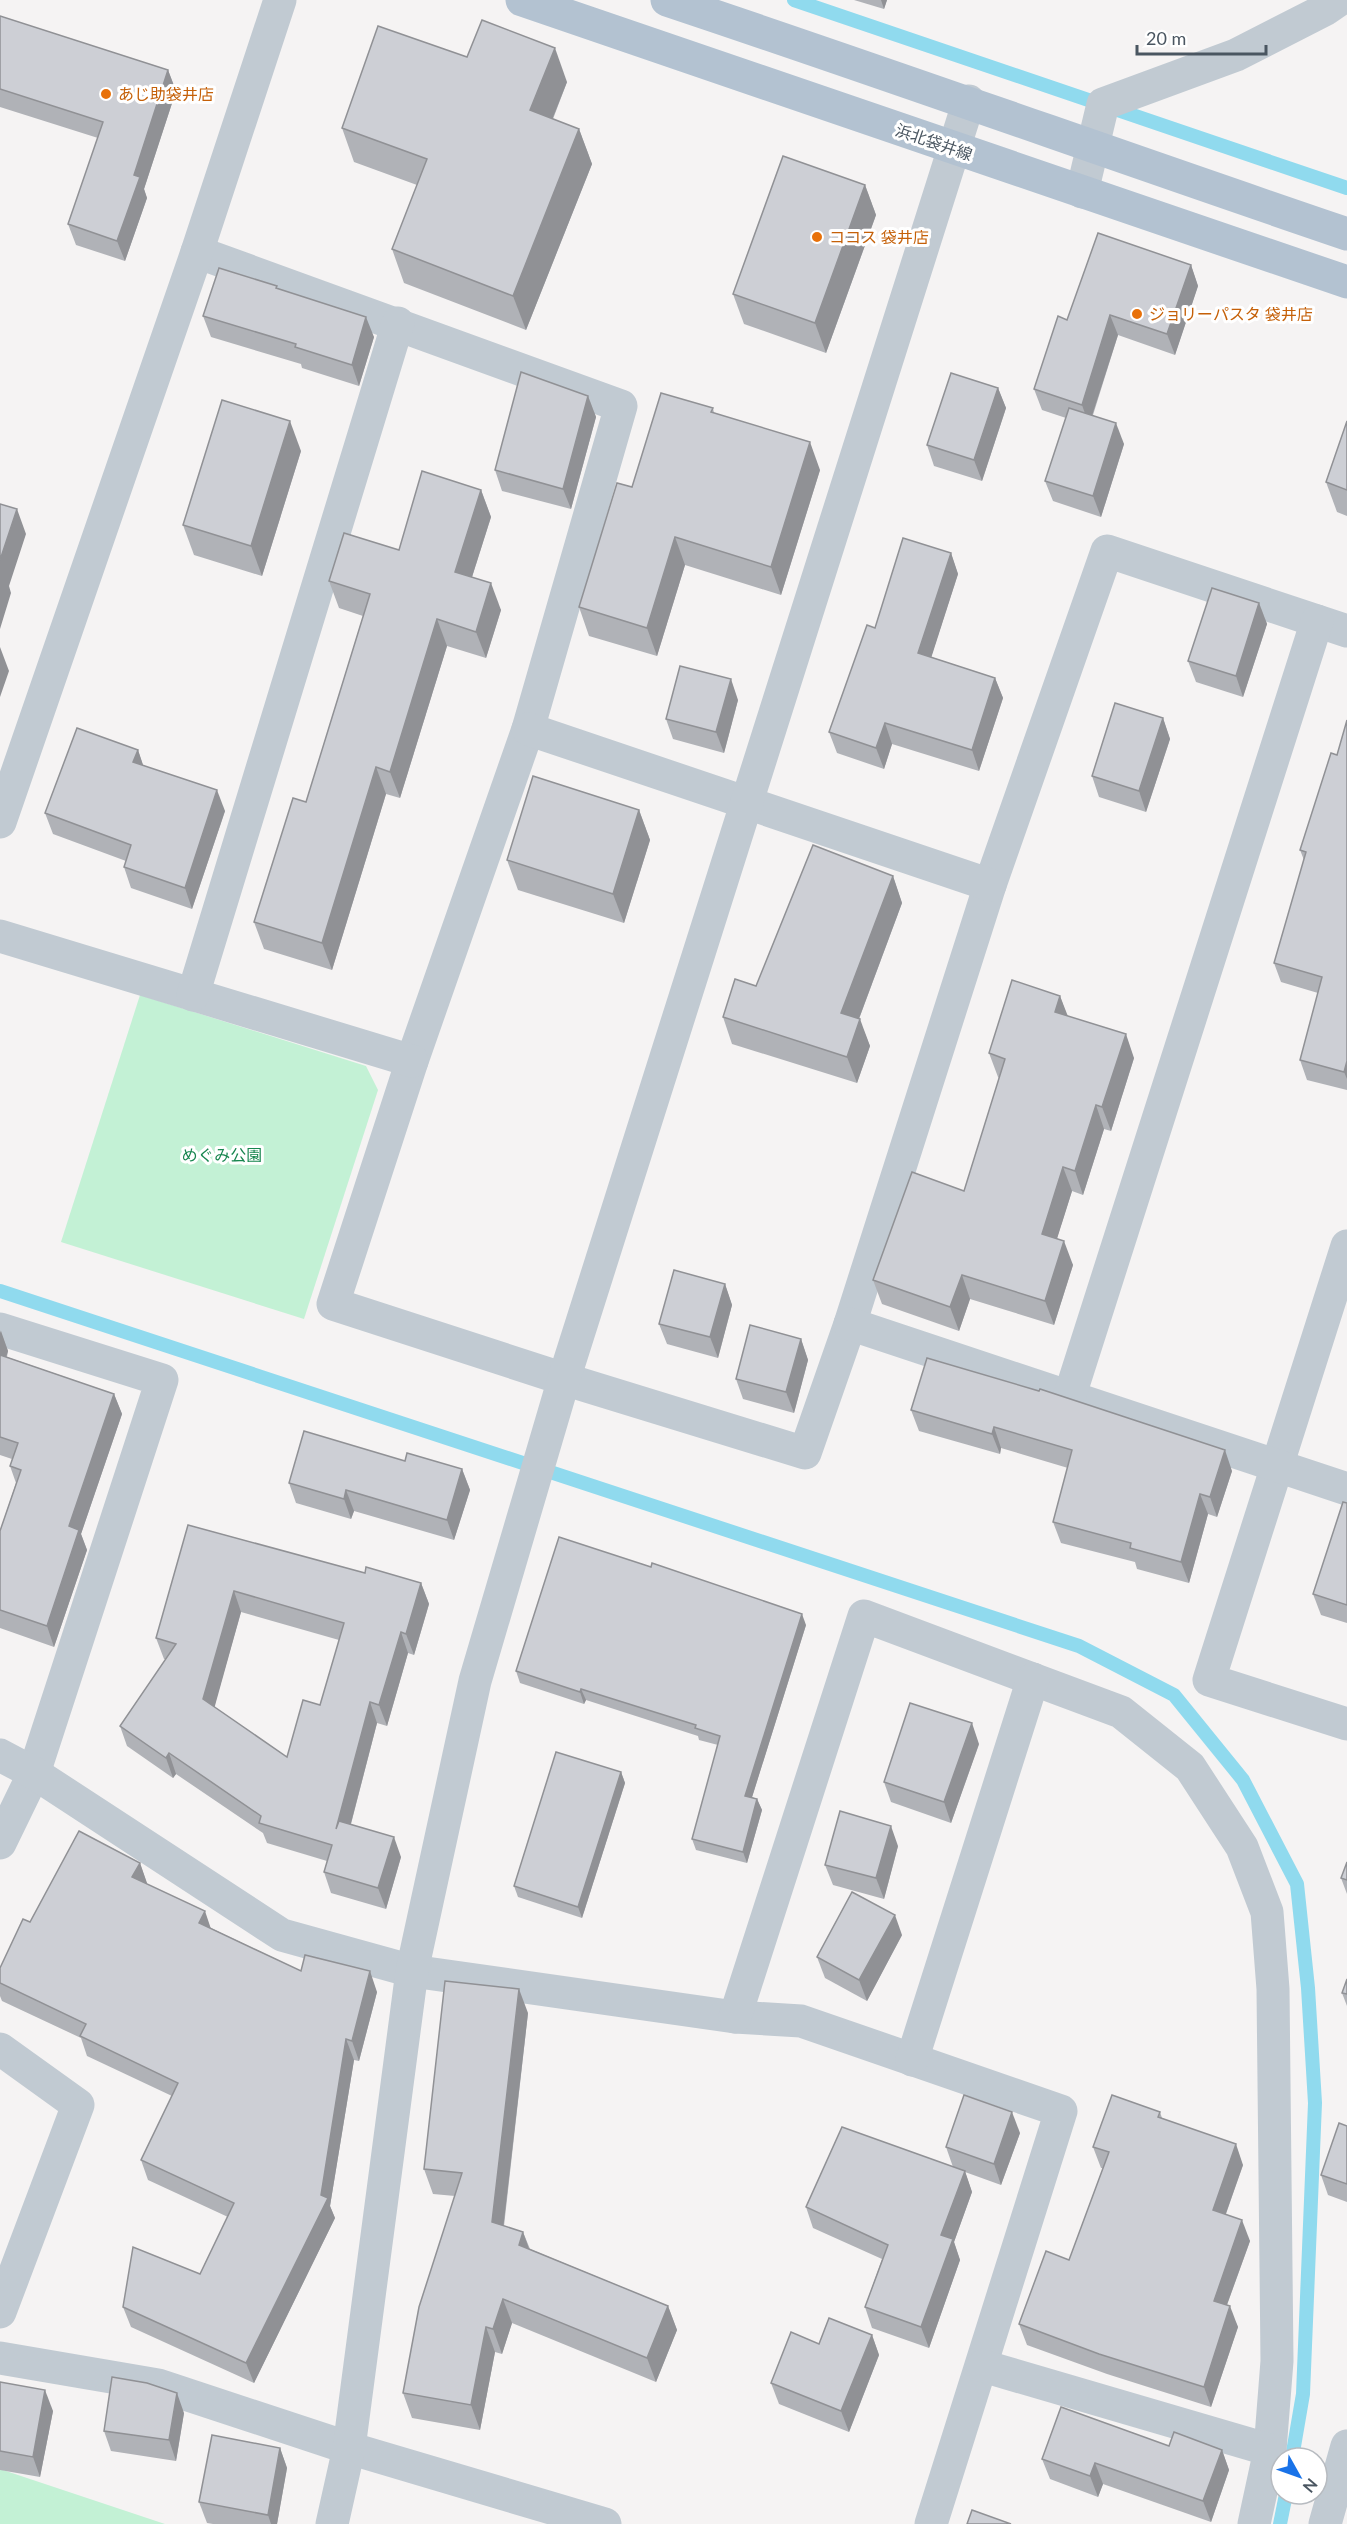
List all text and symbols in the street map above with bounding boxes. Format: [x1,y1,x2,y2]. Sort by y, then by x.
scale bar [1137,18,1266,56]
text: 20 m [1146,27,1186,49]
place label: あじ助袋井店 [118,84,214,103]
marker: あじ助袋井店 [99,87,113,101]
street label: 浜北袋井線 [893,120,975,164]
place label: ココス 袋井店 [829,227,929,246]
marker: ココス 袋井店 [810,230,824,244]
place label: ジョリーパスタ 袋井店 [1149,304,1313,323]
marker: ジョリーパスタ 袋井店 [1130,307,1144,321]
park label: めぐみ公園 [182,1145,262,1164]
north arrow [1269,2446,1329,2506]
text: N [1300,2475,1322,2497]

